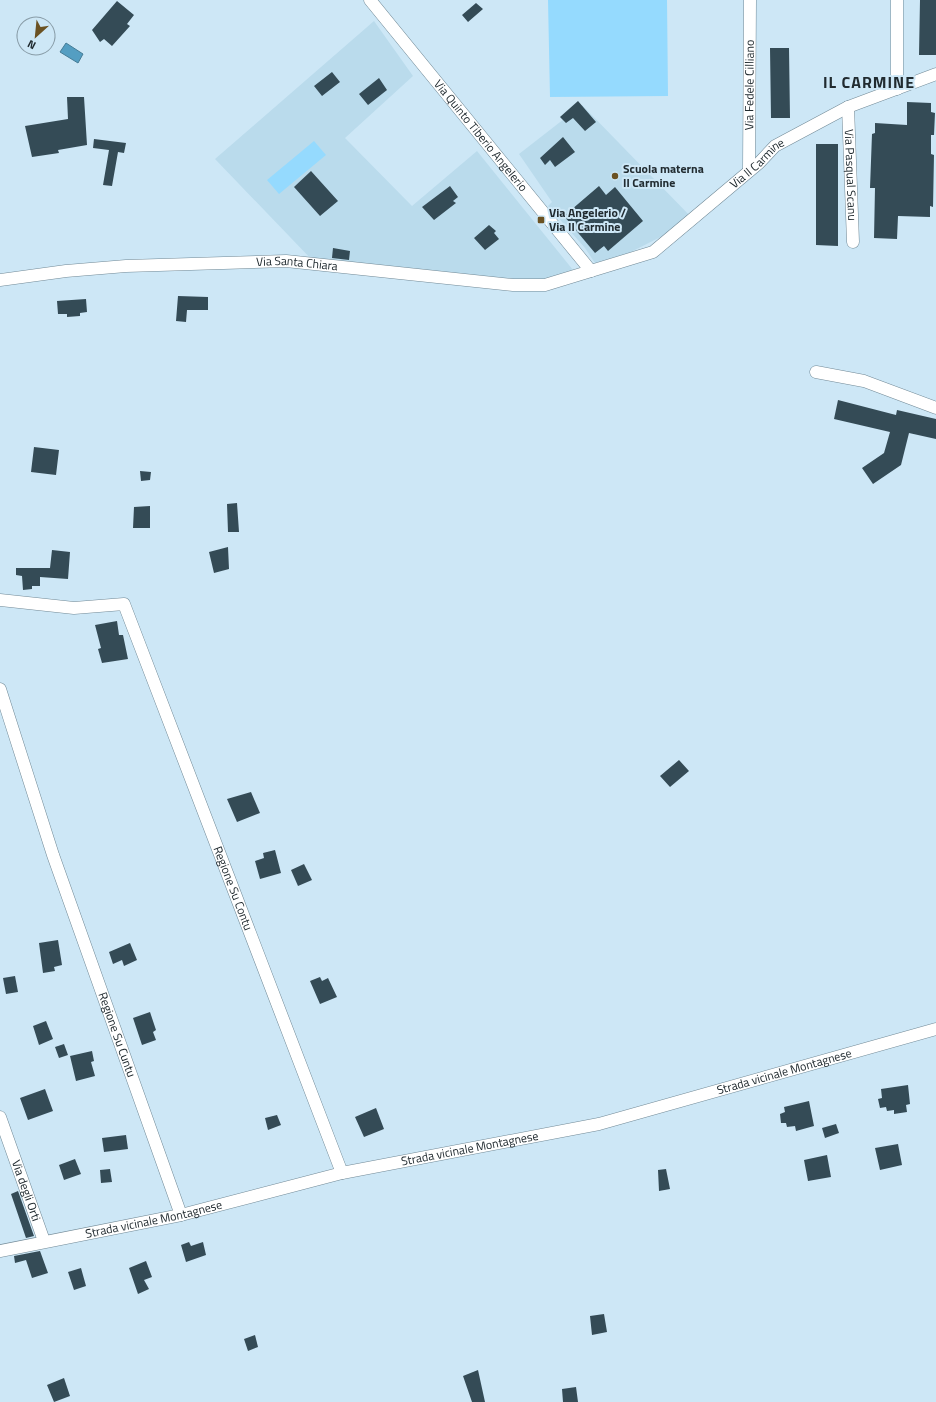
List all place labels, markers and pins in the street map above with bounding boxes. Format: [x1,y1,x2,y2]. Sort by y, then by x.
place label: Scuola materna Il Carmine [623,159,704,192]
marker: Scuola materna Il Carmine [610,171,620,181]
place label: Via Angelerio / Via Il Carmine [549,203,626,236]
marker: Via Angelerio / Via Il Carmine [536,215,546,225]

